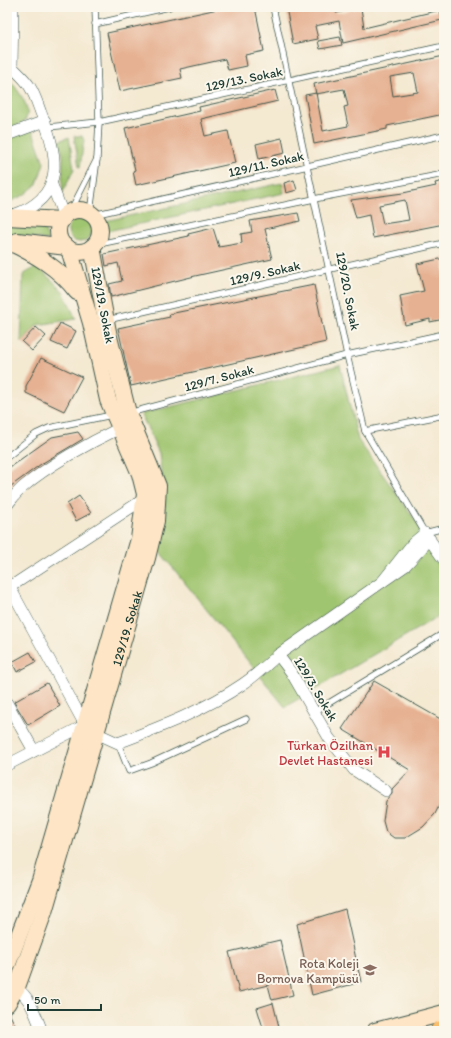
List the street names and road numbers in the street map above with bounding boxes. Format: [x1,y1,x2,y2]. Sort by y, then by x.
street label: 129/13. Sokak [204,63,284,94]
street label: 129/11. Sokak [227,148,306,180]
street label: 129/20. Sokak [333,250,363,332]
street label: 129/9. Sokak [228,258,302,288]
street label: 129/19. Sokak [88,265,118,345]
street label: 129/7. Sokak [183,361,256,394]
street label: 129/19. Sokak [108,588,145,668]
street label: 129/3. Sokak [291,654,341,724]

